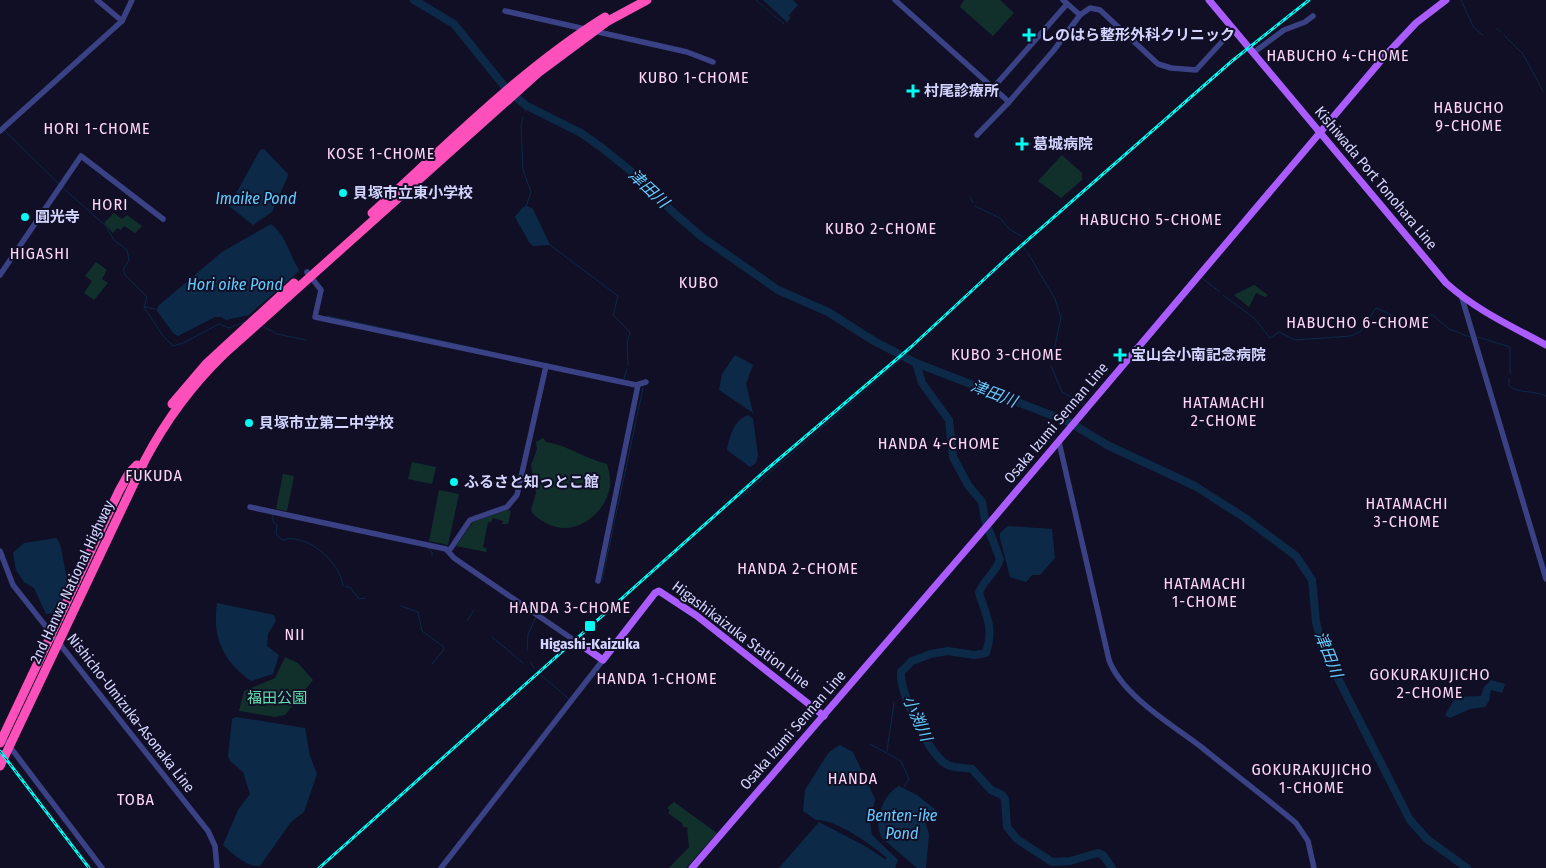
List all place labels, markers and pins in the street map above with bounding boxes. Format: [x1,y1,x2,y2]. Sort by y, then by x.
place label: しのはら整形外科クリニック [1040,26,1235,44]
marker: しのはら整形外科クリニック [1022,28,1036,42]
place label: 村尾診療所 [924,82,999,100]
marker: 村尾診療所 [906,84,920,98]
place label: 葛城病院 [1033,135,1093,153]
marker: 葛城病院 [1015,137,1029,151]
place label: 貝塚市立東小学校 [353,184,473,202]
marker: 貝塚市立東小学校 [337,187,349,199]
place label: 圓光寺 [35,208,80,226]
marker: 圓光寺 [19,211,31,223]
place label: 宝山会小南記念病院 [1131,346,1266,364]
marker: 宝山会小南記念病院 [1113,348,1127,362]
place label: 貝塚市立第二中学校 [259,414,394,432]
marker: 貝塚市立第二中学校 [243,417,255,429]
place label: ふるさと知っとこ館 [464,473,599,491]
marker: ふるさと知っとこ館 [448,476,460,488]
marker: Higashi-Kaizuka [583,619,597,633]
place label: Higashi-Kaizuka [540,635,641,653]

